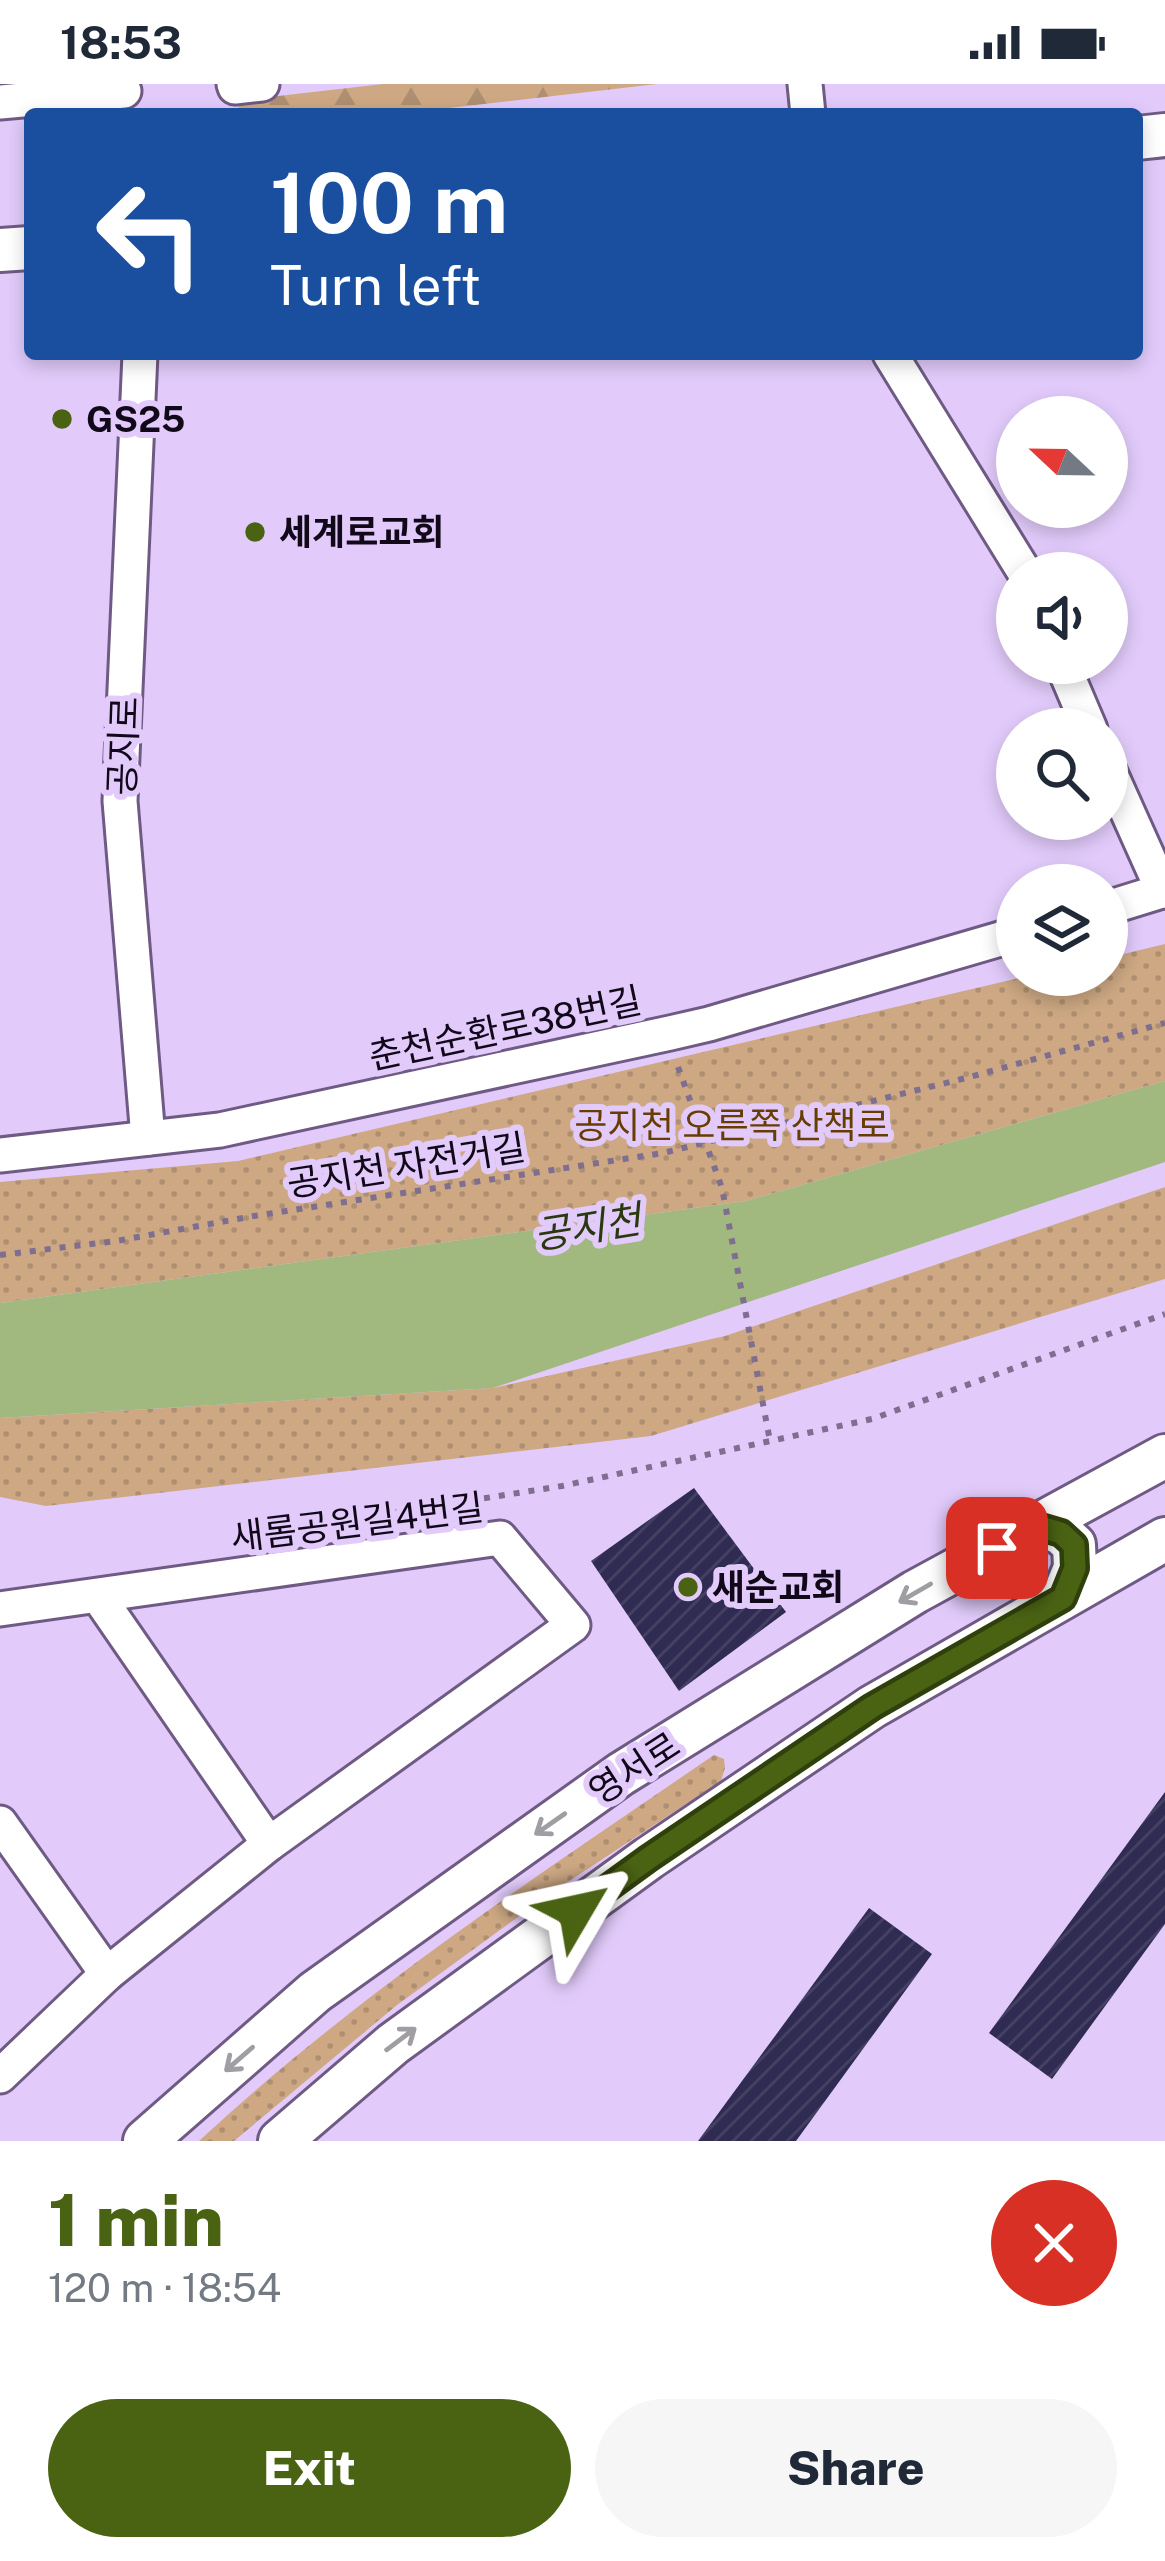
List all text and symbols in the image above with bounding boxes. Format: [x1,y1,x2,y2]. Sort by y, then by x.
text: 18:53 [60,16,182,69]
text: 100 m [270,153,508,252]
icon: left [72,156,228,312]
text: Turn left [270,254,481,317]
north arrow [996,396,1128,528]
map controls [996,396,1128,996]
place label: GS25 [86,398,185,440]
marker: GS25 [49,406,75,432]
place label: 세계로교회 [279,511,445,553]
marker: 세계로교회 [242,519,268,545]
button: sound [996,552,1128,684]
street label: 공지로 [100,696,146,796]
button: search [996,708,1128,840]
button: layers [996,864,1128,996]
street label: 춘천순환로38번길 [365,979,645,1077]
park label: 공지천 오른쪽 산책로 [574,1104,890,1146]
street label: 공지천 자전거길 [284,1125,528,1205]
water label: 공지천 [530,1195,648,1258]
street label: 새롬공원길4번길 [228,1486,486,1558]
pin [946,1497,1048,1599]
icon: arrive [964,1515,1030,1581]
place label: 새순교회 [712,1566,844,1608]
marker: 새순교회 [675,1574,701,1600]
one-way arrow [899,1581,933,1605]
street label: 영서로 [581,1723,687,1813]
one-way arrow [534,1811,567,1837]
position arrow [513,1848,639,1974]
one-way arrow [385,2026,417,2052]
one-way arrow [224,2044,255,2072]
text: 1 min [48,2178,224,2262]
button: close [991,2180,1117,2306]
text: 120 m · 18:54 [48,2265,281,2311]
button: Exit [48,2399,571,2537]
button: Share [595,2399,1117,2537]

